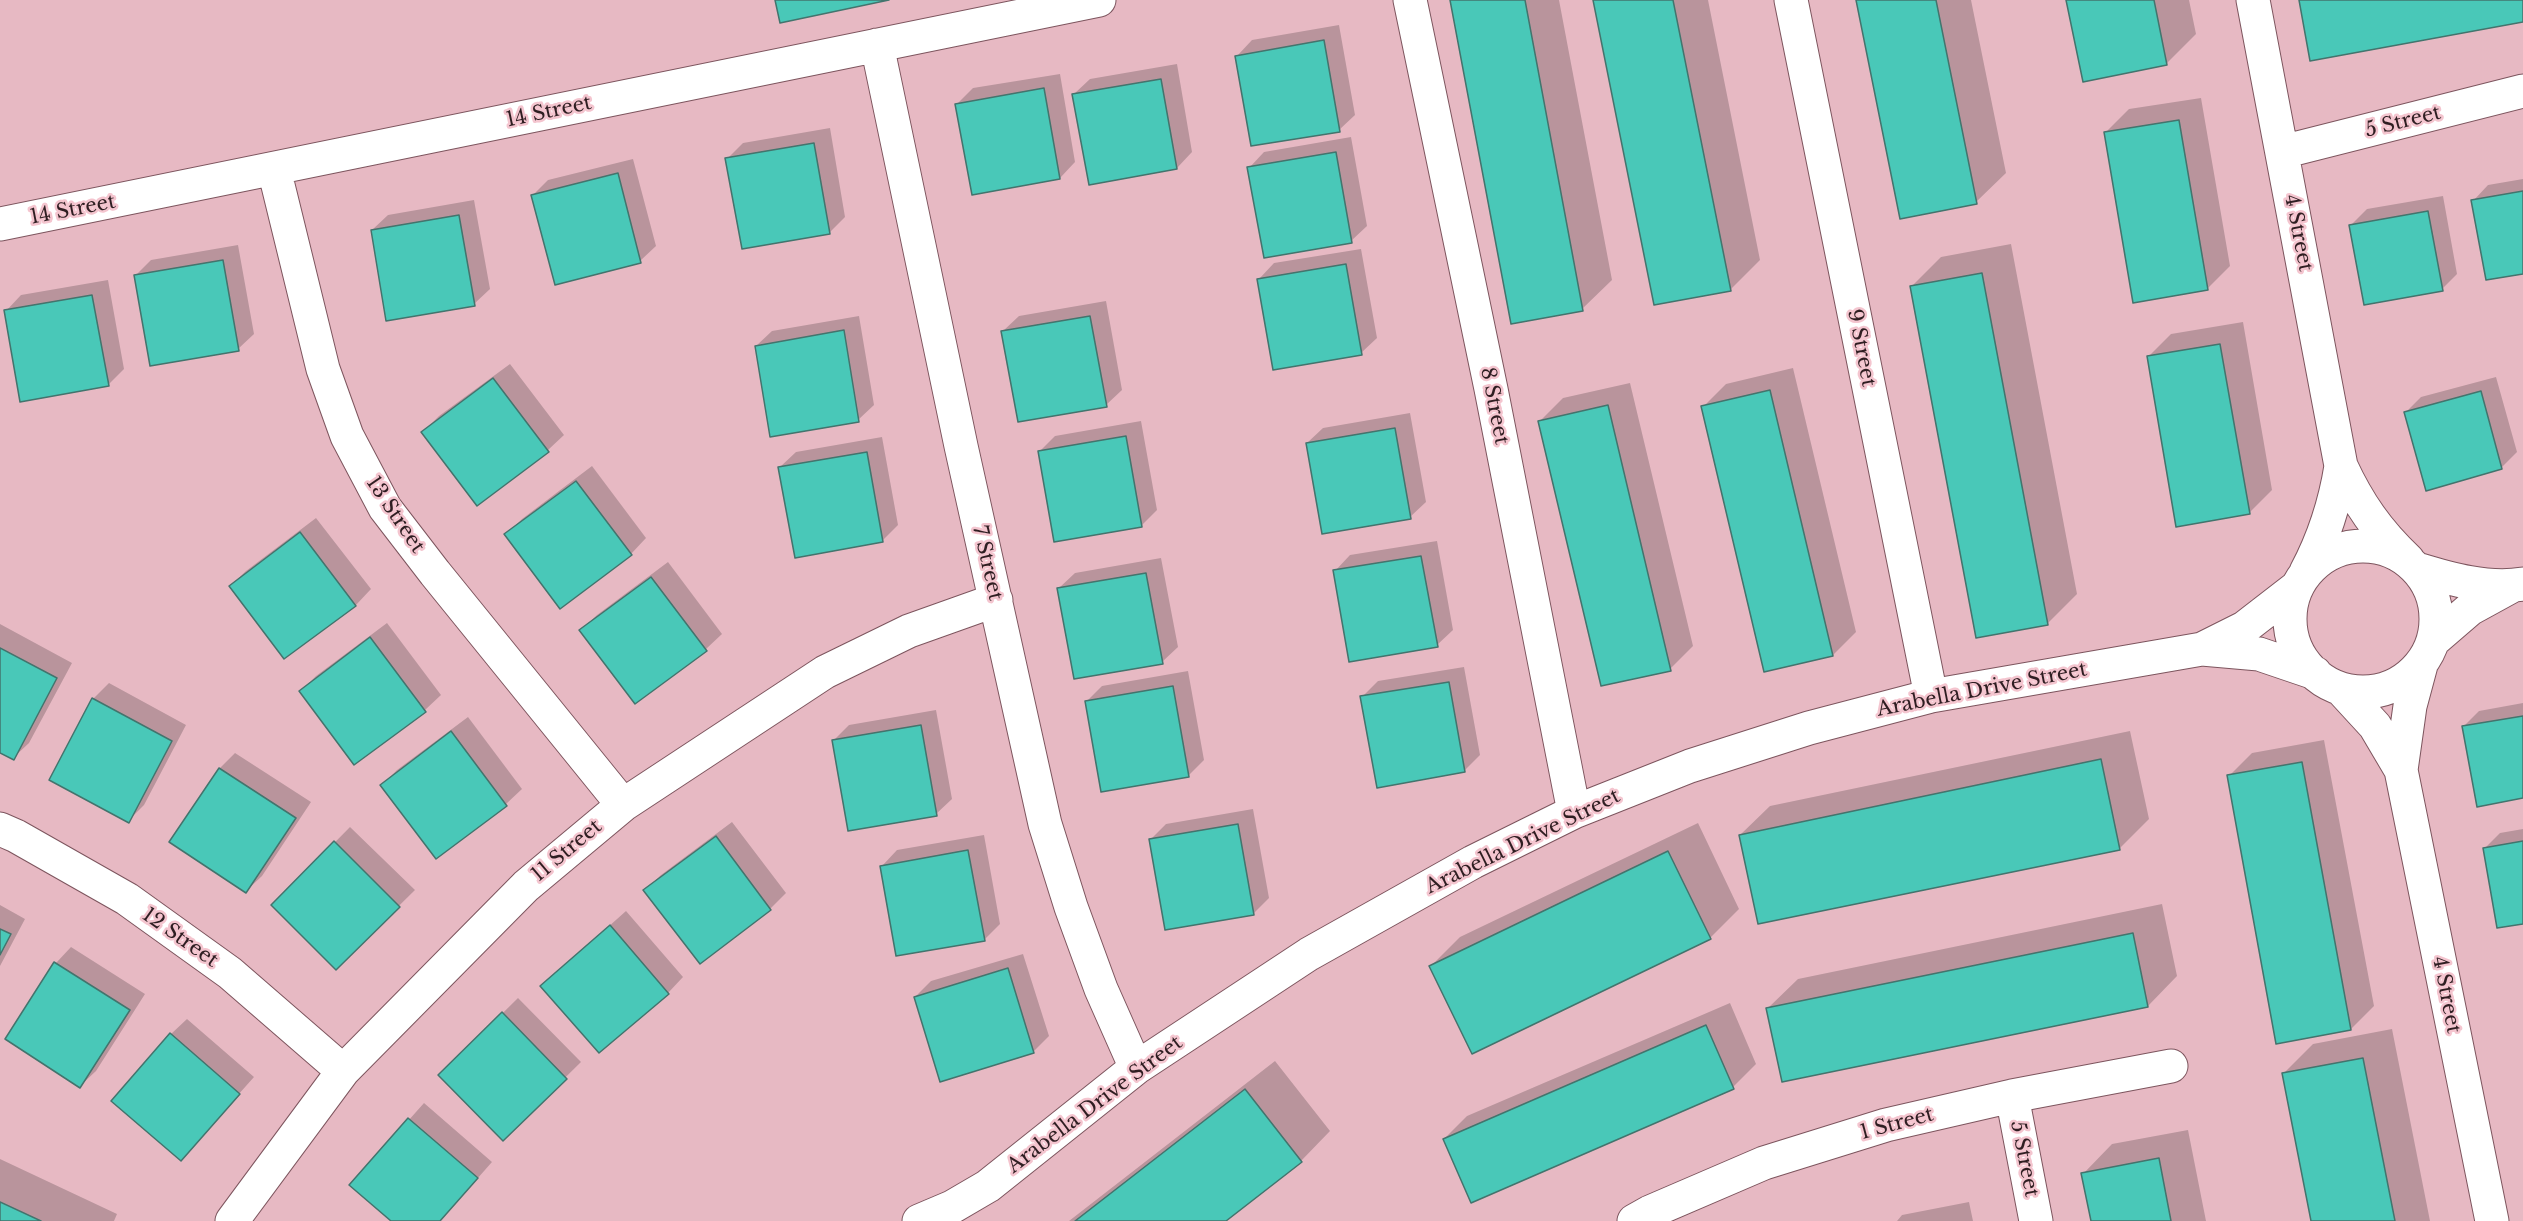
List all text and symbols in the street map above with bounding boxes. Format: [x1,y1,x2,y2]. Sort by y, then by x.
street label: 14 Street [504,91,594,133]
street label: 5 Street [2363,101,2443,143]
street label: 14 Street [28,190,118,230]
street label: 4 Street [2279,193,2317,273]
street label: 9 Street [1842,307,1880,389]
street label: 8 Street [1475,365,1513,447]
street label: 13 Street [361,472,429,558]
street label: 7 Street [967,523,1007,603]
street label: Arabella Drive Street [1875,658,2089,722]
street label: Arabella Drive Street [1422,784,1624,900]
street label: 11 Street [527,815,607,887]
street label: 12 Street [137,903,223,973]
street label: 4 Street [2427,955,2465,1035]
street label: Arabella Drive Street [1003,1031,1187,1179]
street label: 1 Street [1858,1103,1936,1145]
street label: 5 Street [2005,1119,2043,1199]

